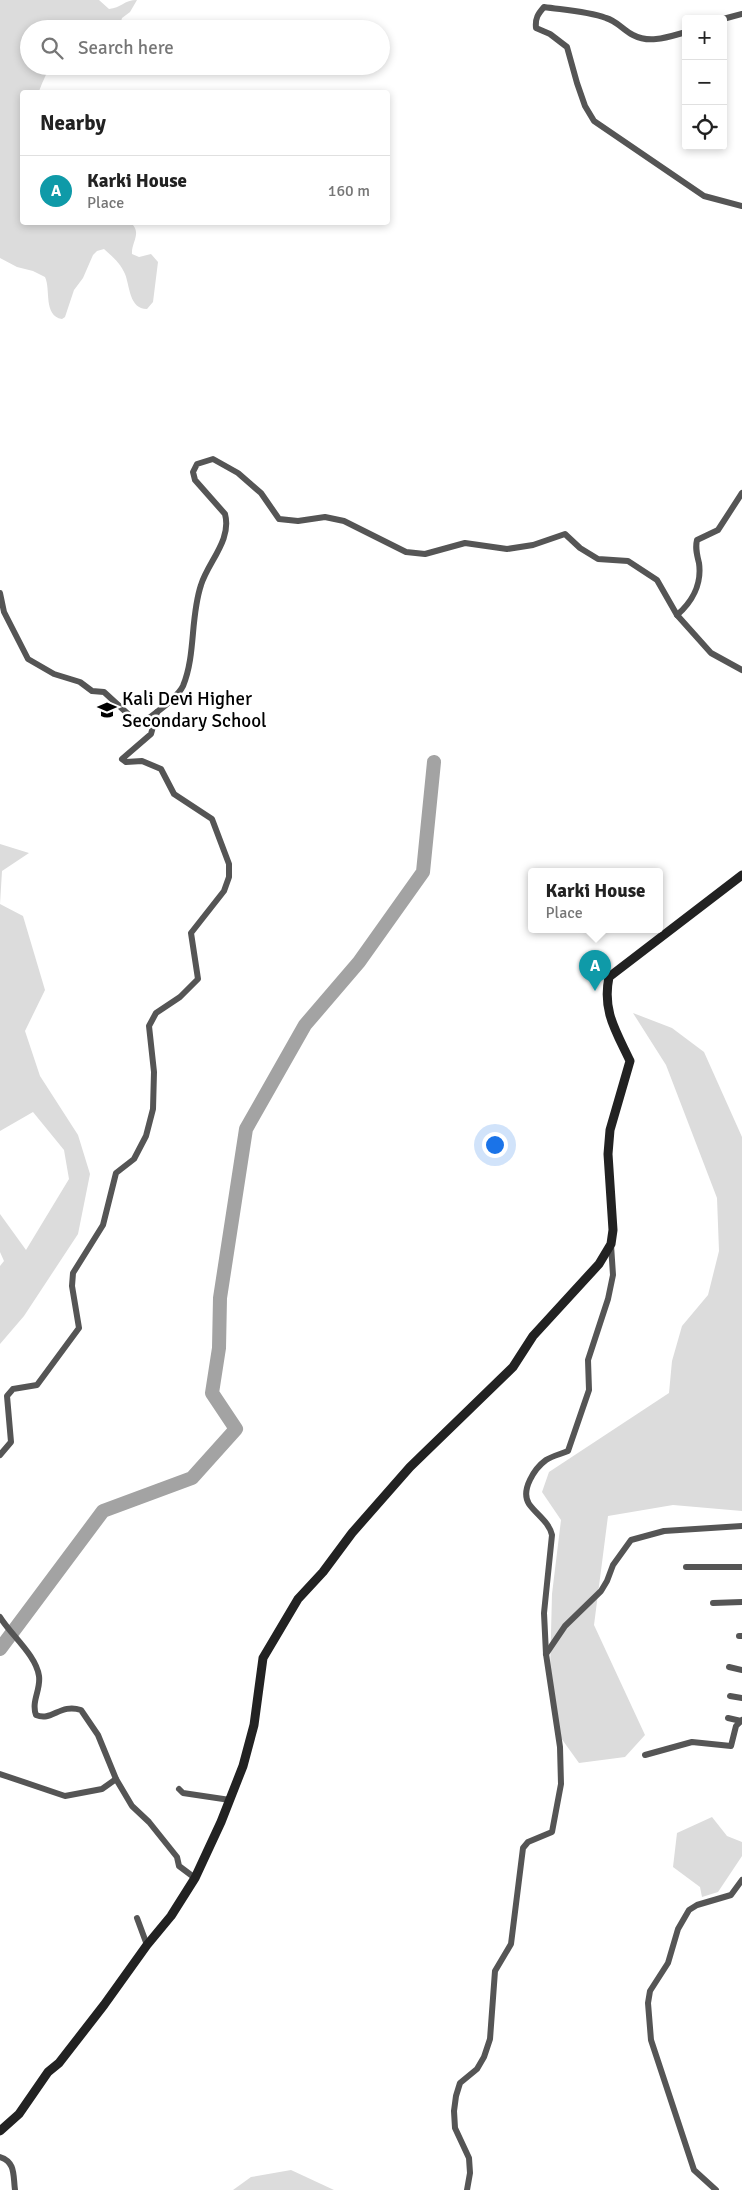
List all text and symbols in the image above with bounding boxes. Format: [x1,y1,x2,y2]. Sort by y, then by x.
map controls [682,15,727,150]
button: + [682,15,727,60]
search box [20,20,390,75]
icon: search [38,34,66,62]
text: Search here [78,36,174,60]
button: − [682,60,727,105]
button: locate [682,105,727,150]
text: Nearby [40,110,106,136]
text: Karki House [87,169,187,193]
text: A [51,181,61,201]
text: 160 m [328,181,370,201]
text: Place [87,193,124,213]
place label: Kali Devi Higher Secondary School [122,687,267,733]
school or university icon: Kali Devi Higher Secondary School [96,699,118,721]
popup [528,868,663,933]
text: Karki House [545,879,646,903]
text: Place [545,903,583,923]
pin: A [579,950,611,991]
your location [482,1132,508,1158]

